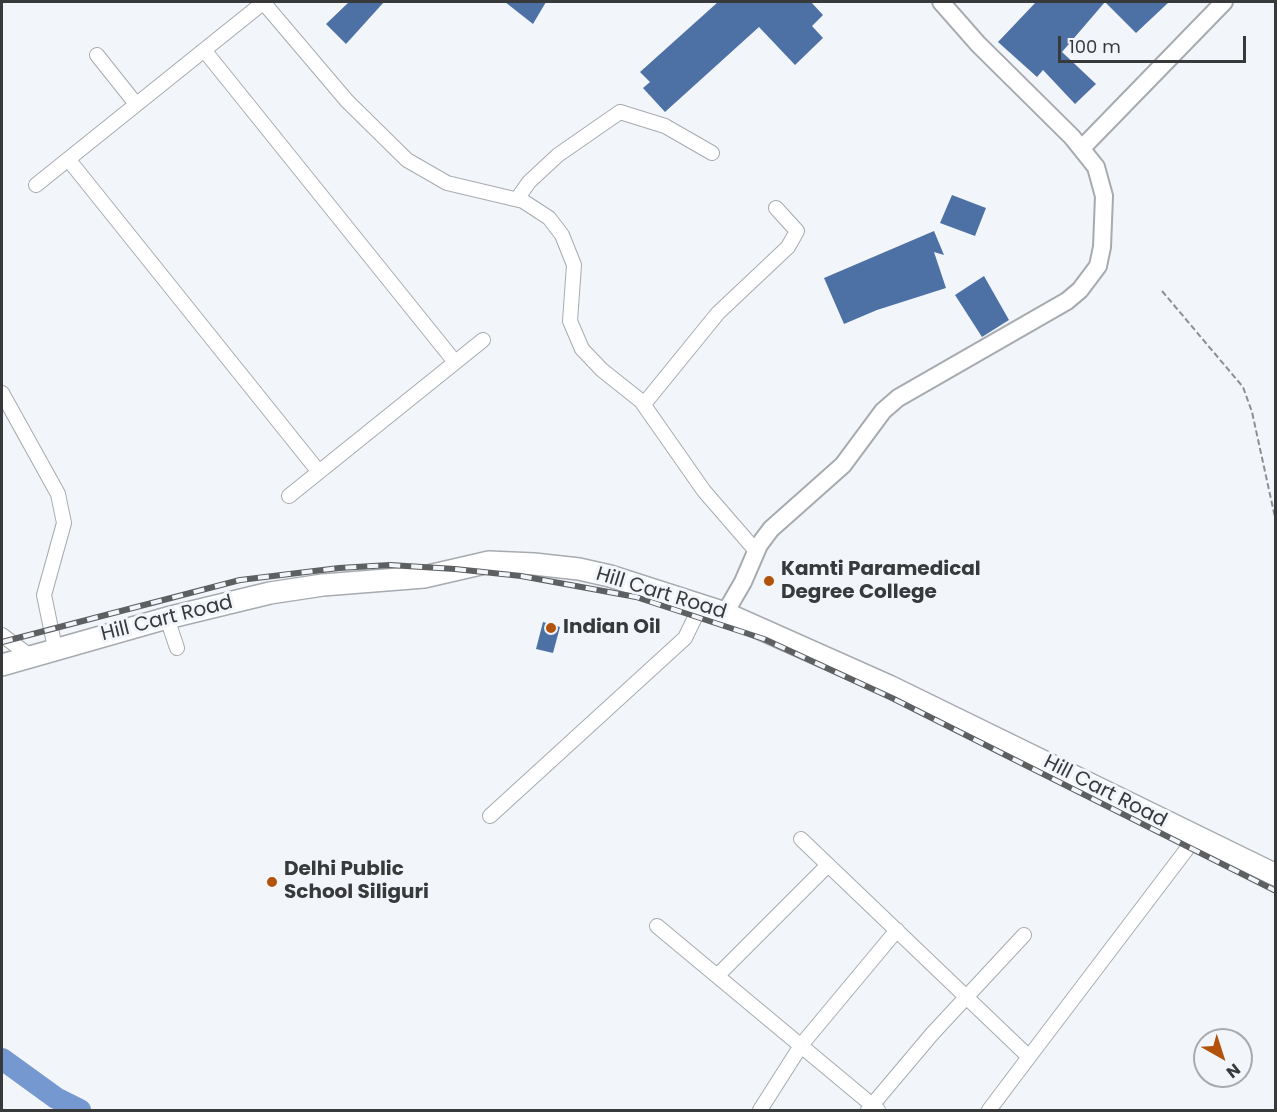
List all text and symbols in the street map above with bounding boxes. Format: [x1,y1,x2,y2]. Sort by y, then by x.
scale bar [1061,24,1248,62]
text: 100 m [1069,34,1121,59]
place label: Kamti Paramedical Degree College [781,558,981,605]
street label: Hill Cart Road [593,563,729,625]
marker: Kamti Paramedical Degree College [762,574,776,588]
street label: Hill Cart Road [99,591,235,647]
place label: Indian Oil [563,616,661,640]
marker: Indian Oil [544,621,558,635]
street label: Hill Cart Road [1039,751,1171,833]
place label: Delhi Public School Siliguri [284,858,429,905]
marker: Delhi Public School Siliguri [265,875,279,889]
north arrow [1193,1028,1253,1088]
text: N [1221,1058,1245,1084]

